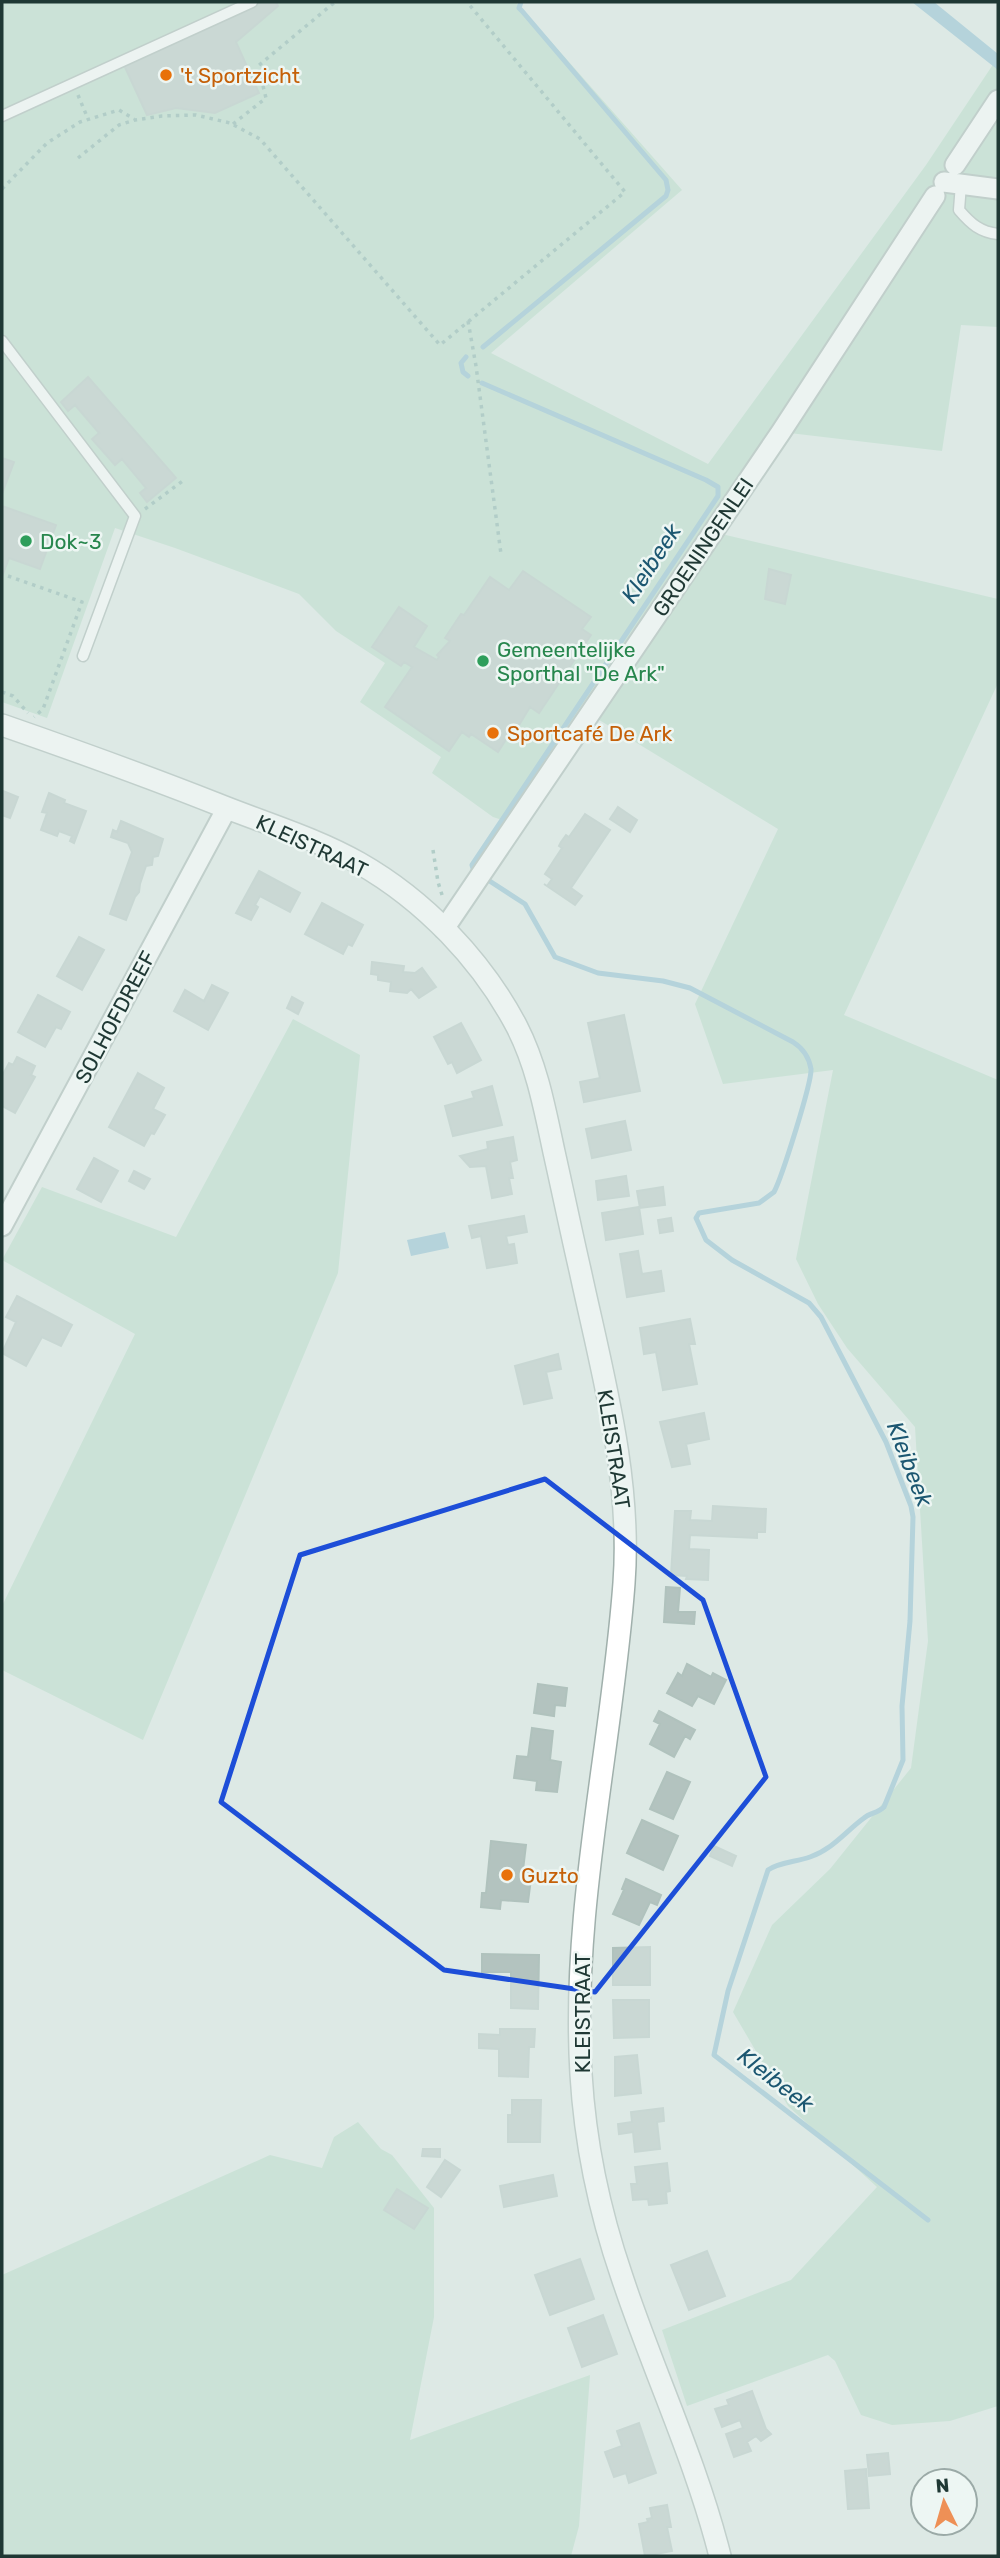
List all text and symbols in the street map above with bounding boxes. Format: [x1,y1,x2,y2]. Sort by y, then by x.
place label: 't Sportzicht [180,63,300,88]
marker: 't Sportzicht [158,67,174,83]
street label: GROENINGENLEI [647,473,759,621]
water label: Kleibeek [615,517,688,608]
place label: Dok~3 [40,529,102,554]
marker: Dok~3 [18,533,34,549]
place label: Gemeentelijke Sporthal "De Ark" [497,637,665,686]
marker: Gemeentelijke Sporthal "De Ark" [475,653,491,669]
place label: Sportcafé De Ark [507,721,673,746]
marker: Sportcafé De Ark [485,725,501,741]
street label: KLEISTRAAT [252,809,372,883]
street label: SOLHOFDREEF [70,946,160,1088]
street label: KLEISTRAAT [592,1388,636,1510]
water label: Kleibeek [881,1417,939,1512]
place label: Guzto [521,1863,579,1888]
marker: Guzto [499,1867,515,1883]
street label: KLEISTRAAT [570,1953,595,2073]
water label: Kleibeek [732,2042,821,2119]
north arrow [909,2467,979,2537]
text: N [935,2474,950,2498]

